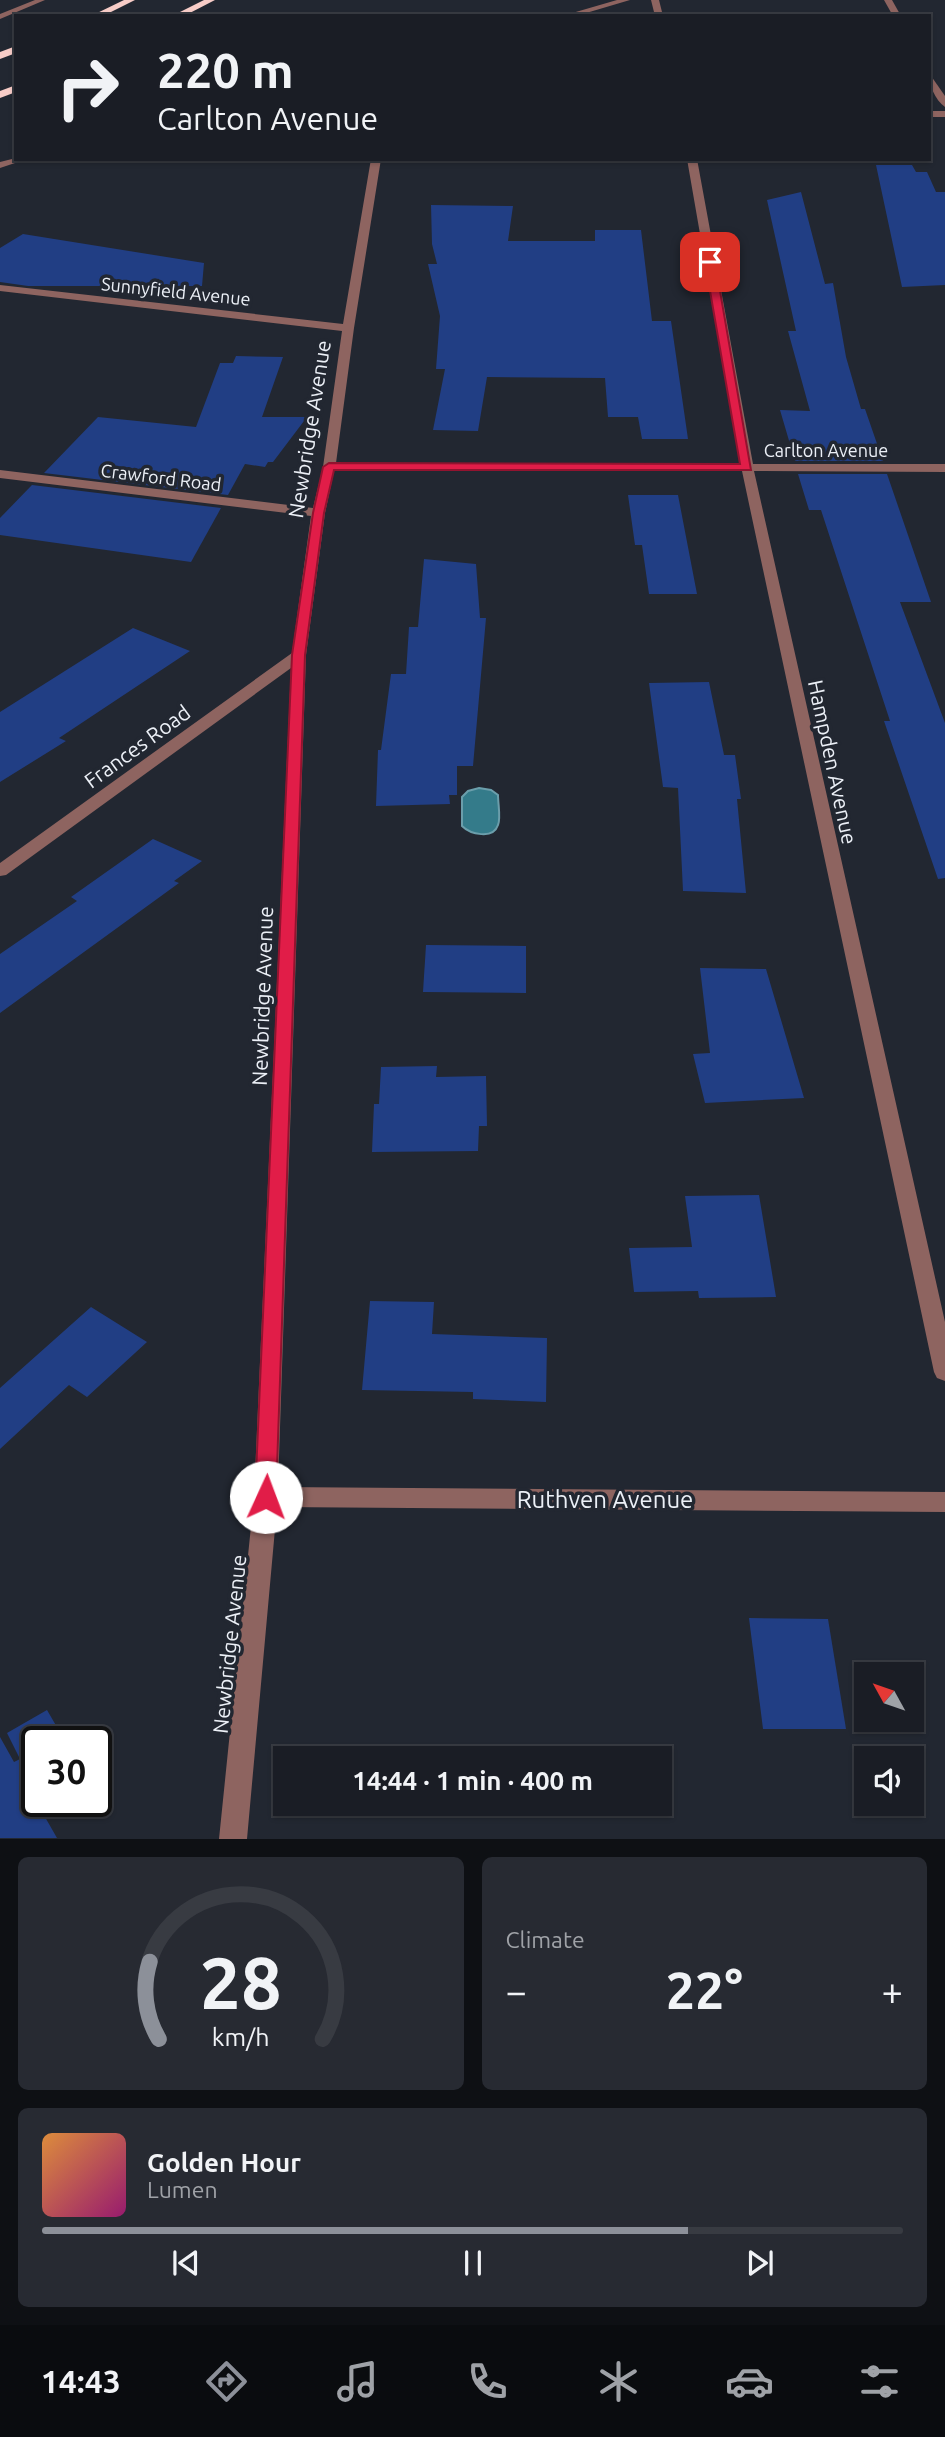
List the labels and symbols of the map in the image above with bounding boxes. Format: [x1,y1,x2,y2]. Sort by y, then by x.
pin [680,232,740,292]
street label: Sunnyfield Avenue [100,273,252,309]
street label: Newbridge Avenue [283,338,335,520]
street label: Carlton Avenue [764,440,888,460]
street label: Crawford Road [100,460,222,494]
street label: Hampden Avenue [804,678,862,846]
street label: Frances Road [79,700,195,792]
street label: Newbridge Avenue [247,906,277,1086]
position arrow [229,1460,303,1534]
street label: Ruthven Avenue [517,1486,693,1513]
street label: Newbridge Avenue [208,1553,250,1735]
north arrow [854,1662,924,1732]
speed limit sign: 30 [21,1726,112,1817]

